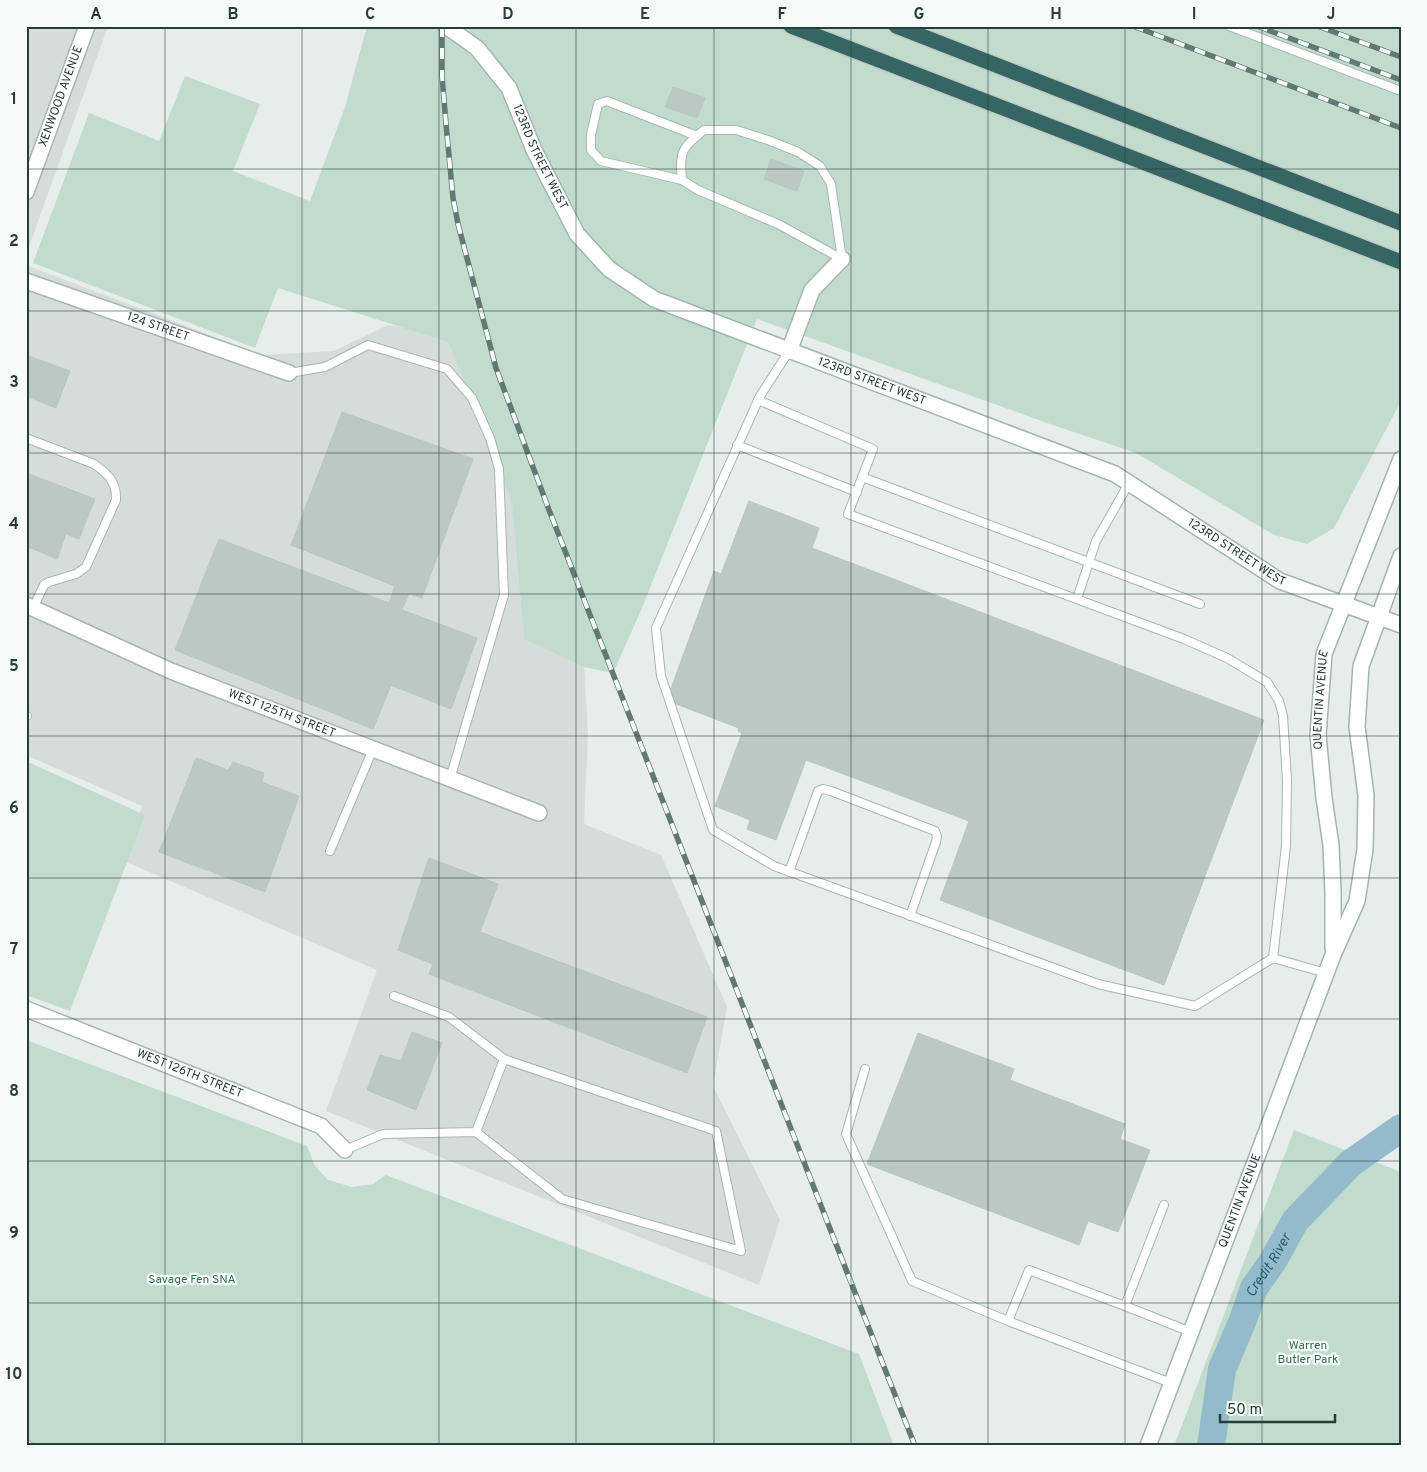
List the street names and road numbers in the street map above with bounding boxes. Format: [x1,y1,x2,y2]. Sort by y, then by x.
street label: XENWOOD AVENUE [35,44,87,149]
street label: 123RD STREET WEST [509,102,571,212]
street label: 124 STREET [125,309,192,346]
street label: 123RD STREET WEST [816,354,928,409]
street label: 123RD STREET WEST [1184,515,1288,590]
street label: QUENTIN AVENUE [1310,648,1333,750]
street label: WEST 125TH STREET [226,686,338,742]
street label: WEST 126TH STREET [134,1046,245,1102]
street label: QUENTIN AVENUE [1215,1151,1265,1250]

